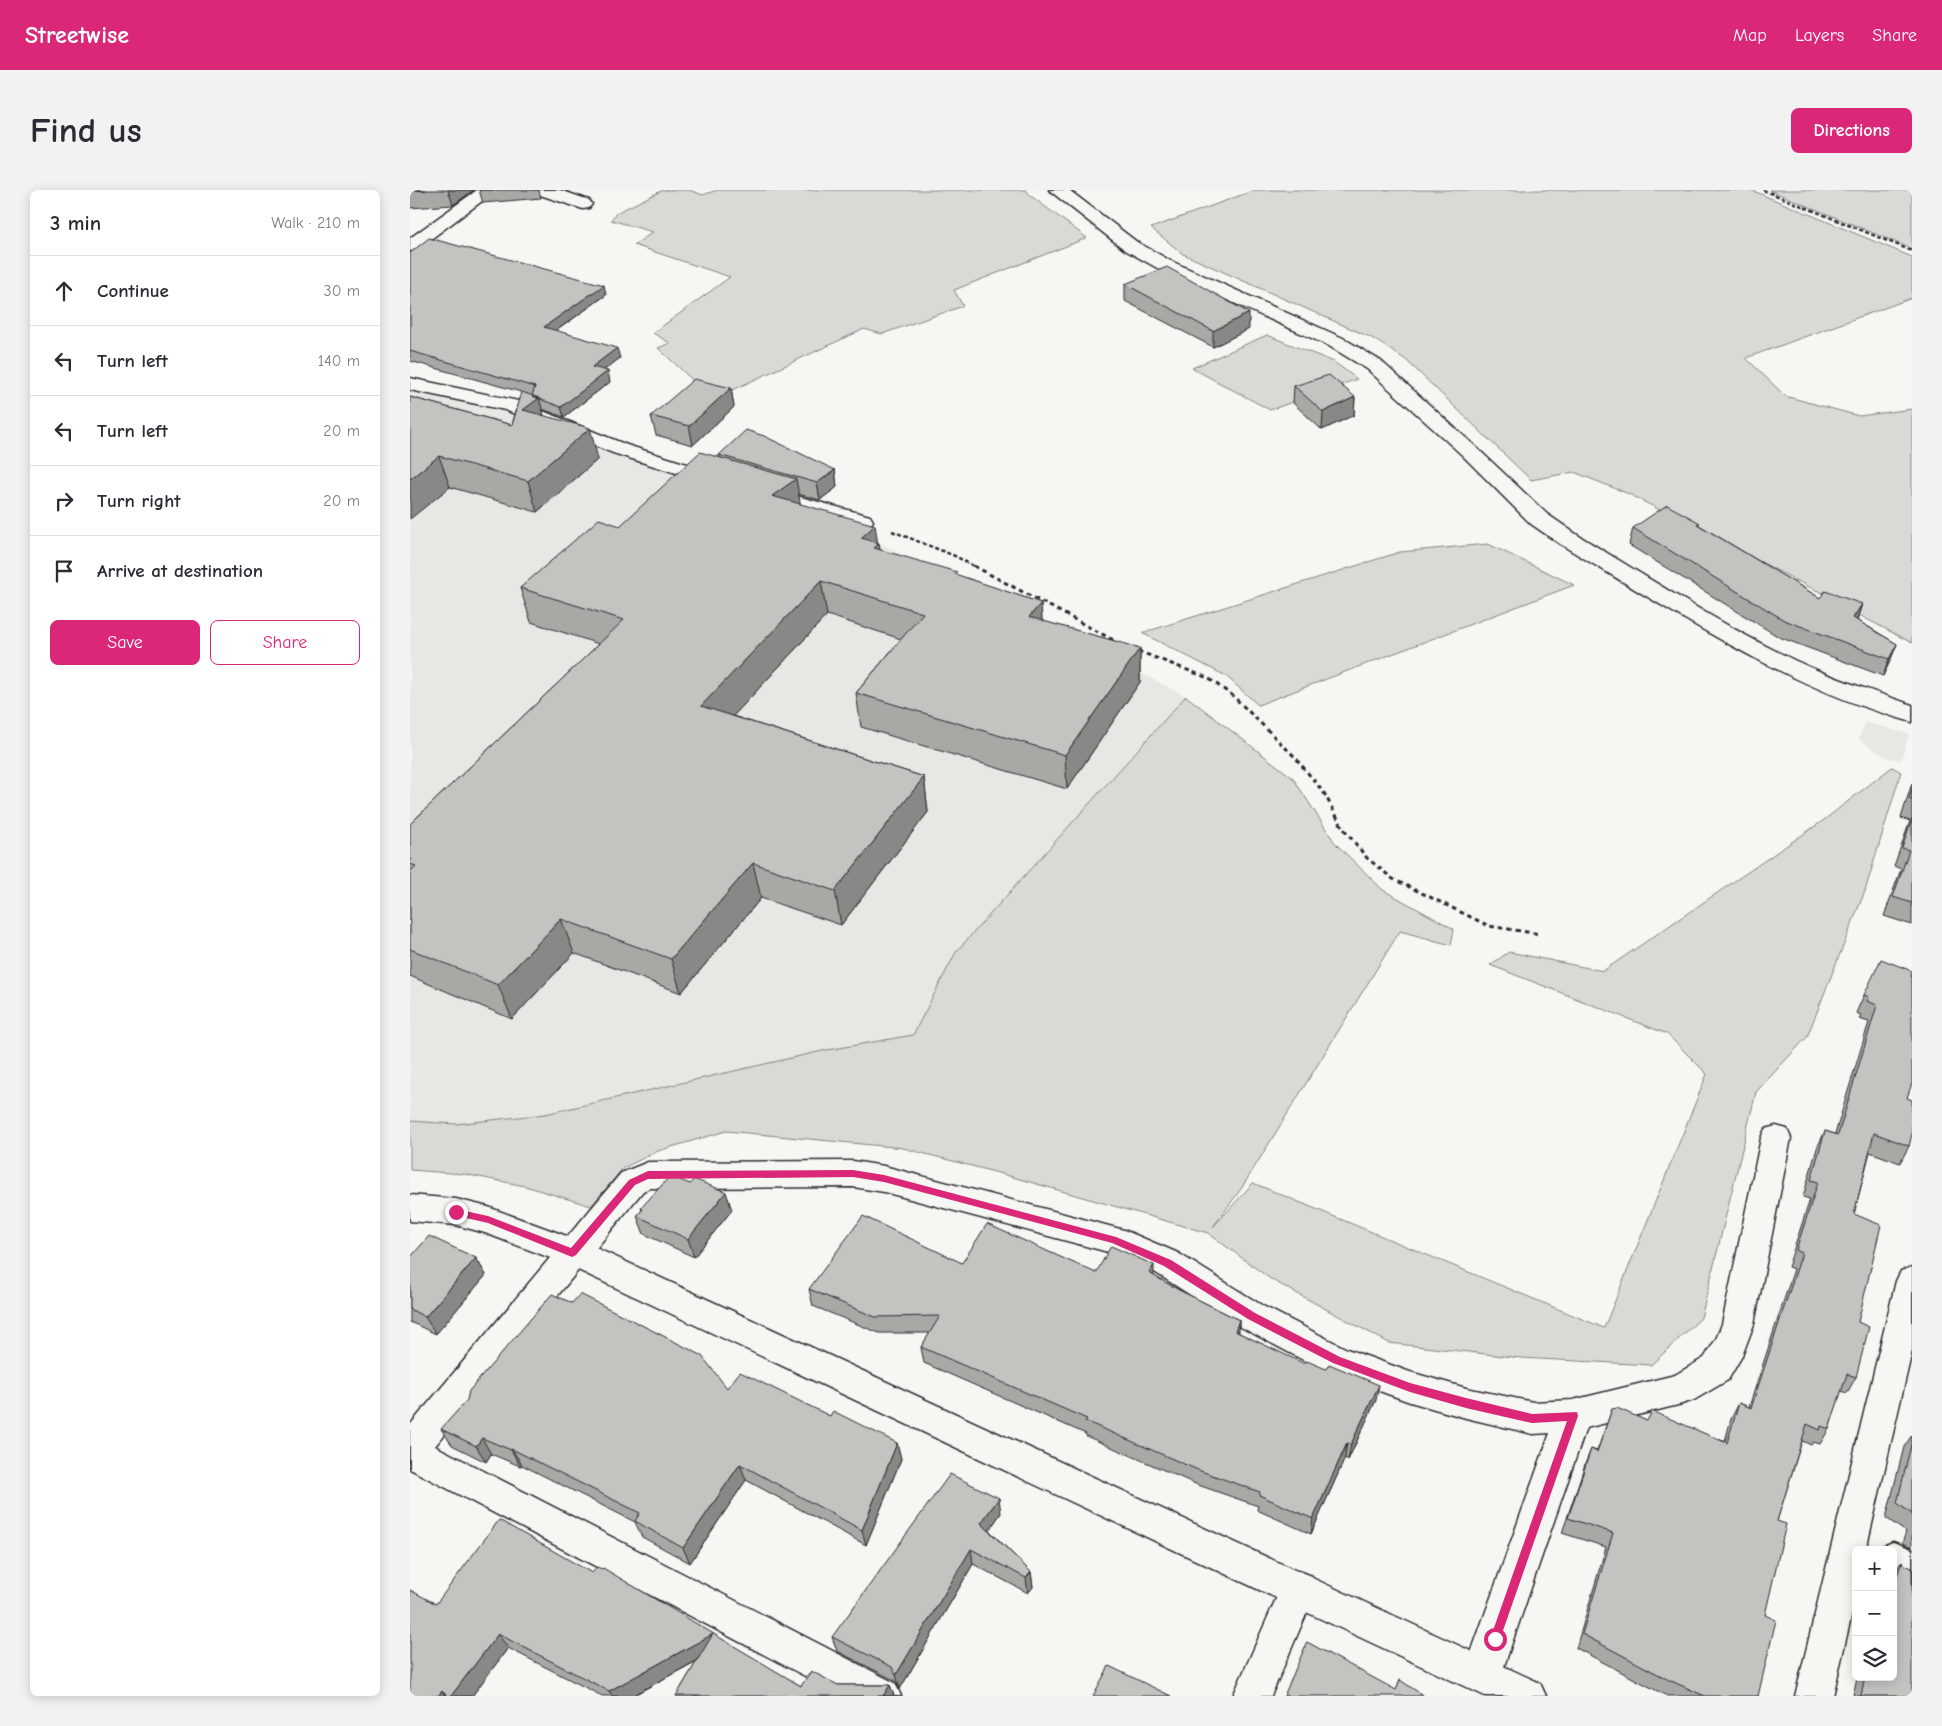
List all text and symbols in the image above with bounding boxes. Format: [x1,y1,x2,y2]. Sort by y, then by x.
text: Streetwise [25,21,129,49]
text: Map [1733,25,1767,46]
text: Layers [1795,25,1844,46]
text: Share [1872,25,1917,46]
button: Directions [1791,108,1912,153]
text: Find us [30,110,142,151]
text: 3 min [50,211,101,235]
text: Walk · 210 m [271,214,360,232]
icon: ahead [50,277,78,305]
text: Continue [97,280,169,302]
text: 30 m [324,282,360,300]
icon: left [50,347,78,375]
text: Turn left [97,350,168,372]
text: 140 m [318,352,360,370]
icon: left [50,417,78,445]
text: Turn left [97,420,168,442]
text: 20 m [323,422,360,440]
icon: right [50,487,78,515]
text: Turn right [97,490,181,512]
text: 20 m [323,492,360,510]
icon: arrive [50,557,78,585]
text: Arrive at destination [97,560,263,582]
button: Save [50,620,200,665]
button: Share [210,620,360,665]
route end [445,1201,468,1224]
map controls [1852,1546,1897,1681]
button: + [1852,1546,1897,1591]
button: − [1852,1591,1897,1636]
route start [1484,1628,1507,1651]
button: layers [1852,1636,1897,1681]

